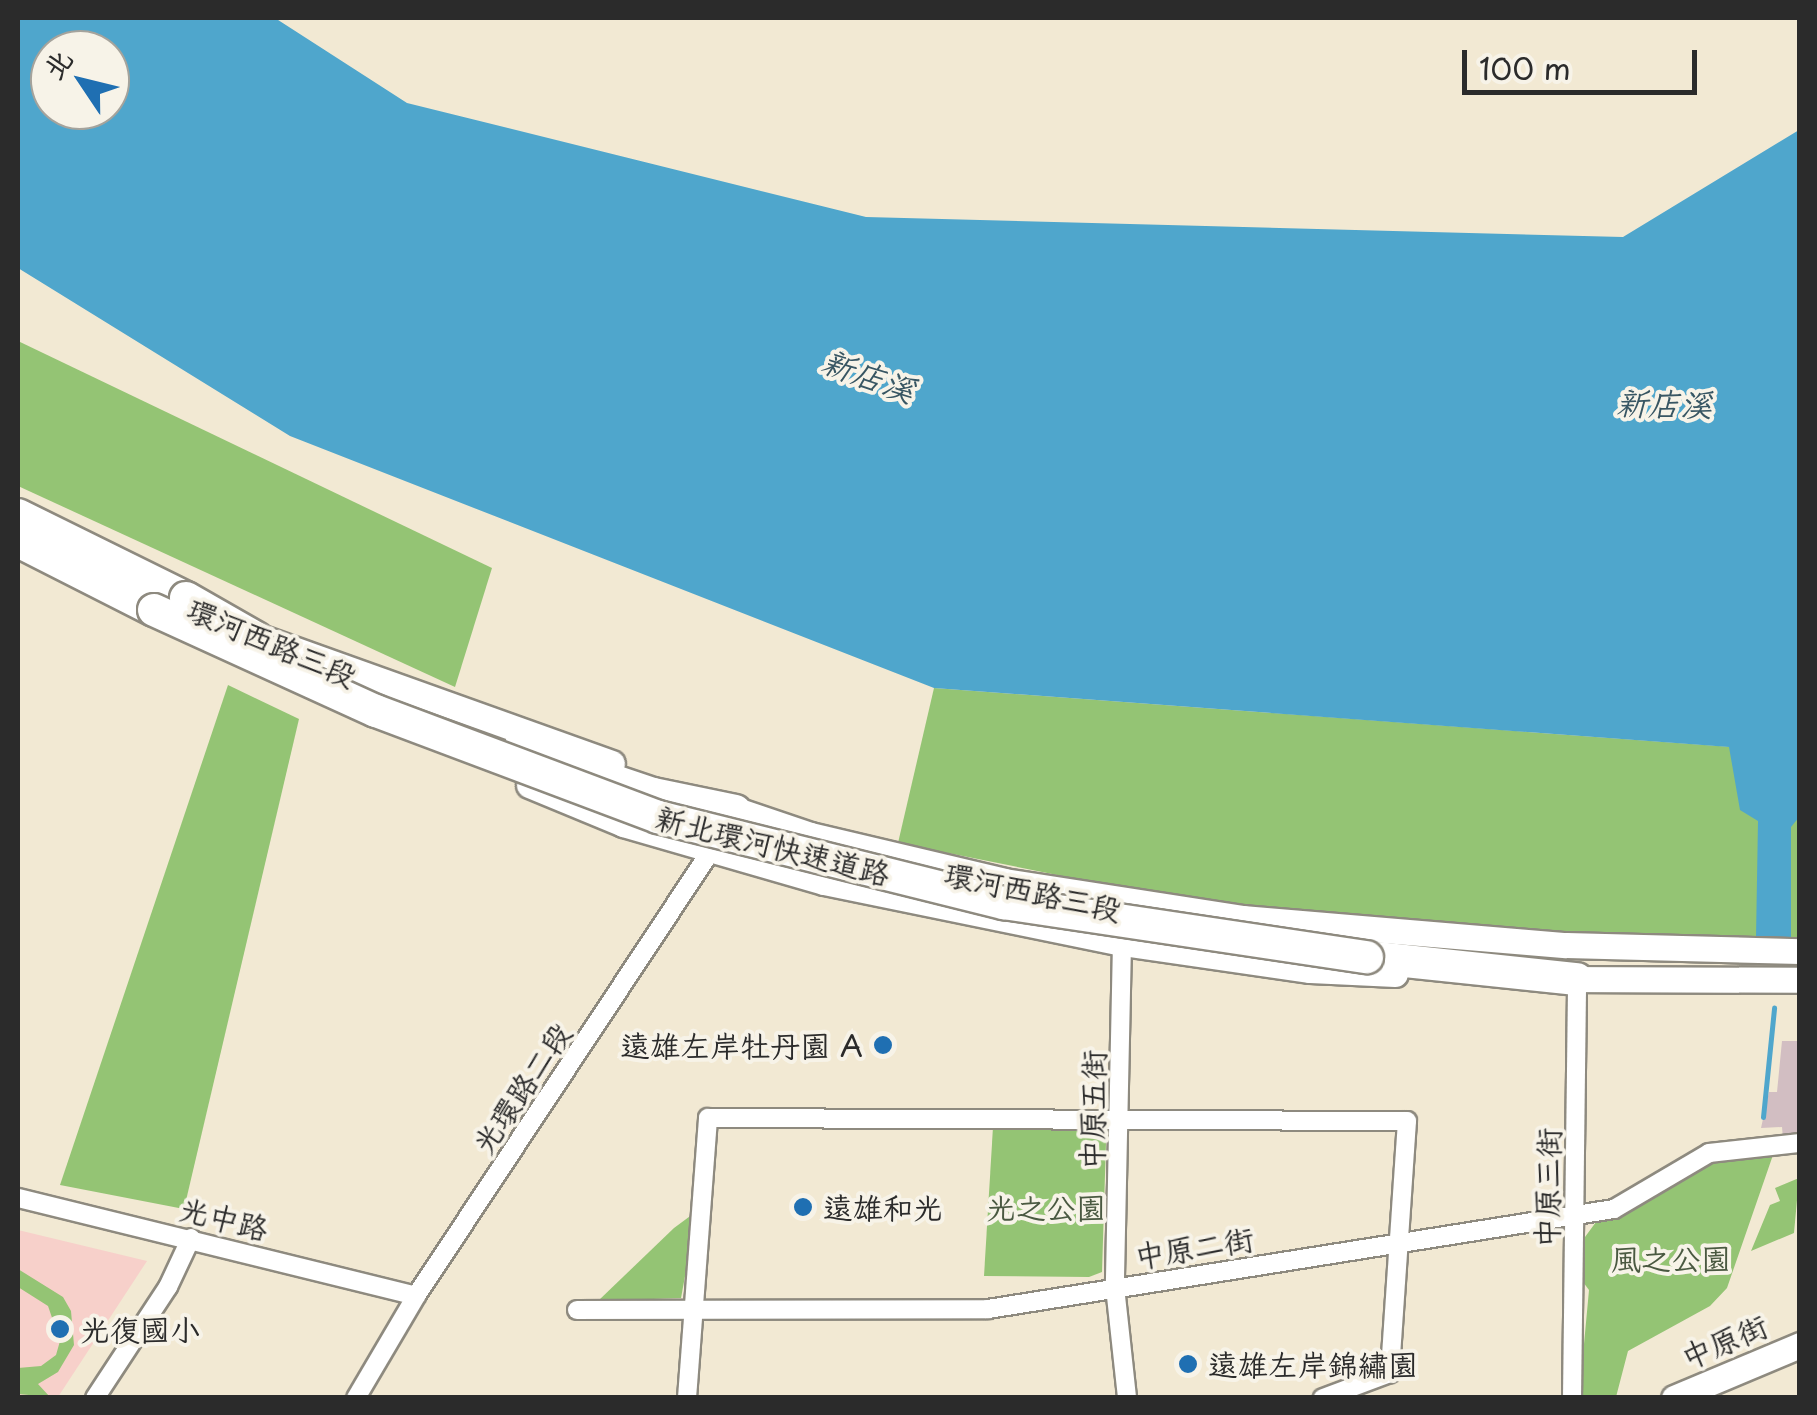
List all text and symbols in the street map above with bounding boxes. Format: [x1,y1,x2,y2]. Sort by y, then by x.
north arrow [30,30,130,130]
scale bar [1467,30,1702,92]
text: 北 [31,40,82,87]
text: 100 m [1479,45,1571,90]
water label: 新店溪 [817,341,921,409]
water label: 新店溪 [1616,383,1712,423]
street label: 環河西路三段 [182,590,362,694]
street label: 新北環河快速道路 [652,799,894,891]
street label: 環河西路三段 [941,855,1125,927]
street label: 光環路二段 [464,1016,578,1160]
place label: 遠雄左岸牡丹園 A [620,1027,863,1063]
marker: 遠雄左岸牡丹園 A [872,1034,894,1056]
street label: 中原五街 [1073,1050,1111,1170]
street label: 中原三街 [1528,1128,1566,1248]
place label: 遠雄和光 [823,1189,943,1225]
park label: 光之公園 [986,1189,1106,1225]
street label: 光中路 [176,1190,272,1246]
marker: 遠雄和光 [792,1196,814,1218]
street label: 中原二街 [1132,1220,1256,1274]
park label: 風之公園 [1611,1240,1731,1276]
street label: 中原街 [1676,1307,1772,1375]
place label: 光復國小 [80,1311,200,1347]
marker: 光復國小 [49,1318,71,1340]
place label: 遠雄左岸錦繡園 [1208,1346,1418,1382]
marker: 遠雄左岸錦繡園 [1177,1353,1199,1375]

